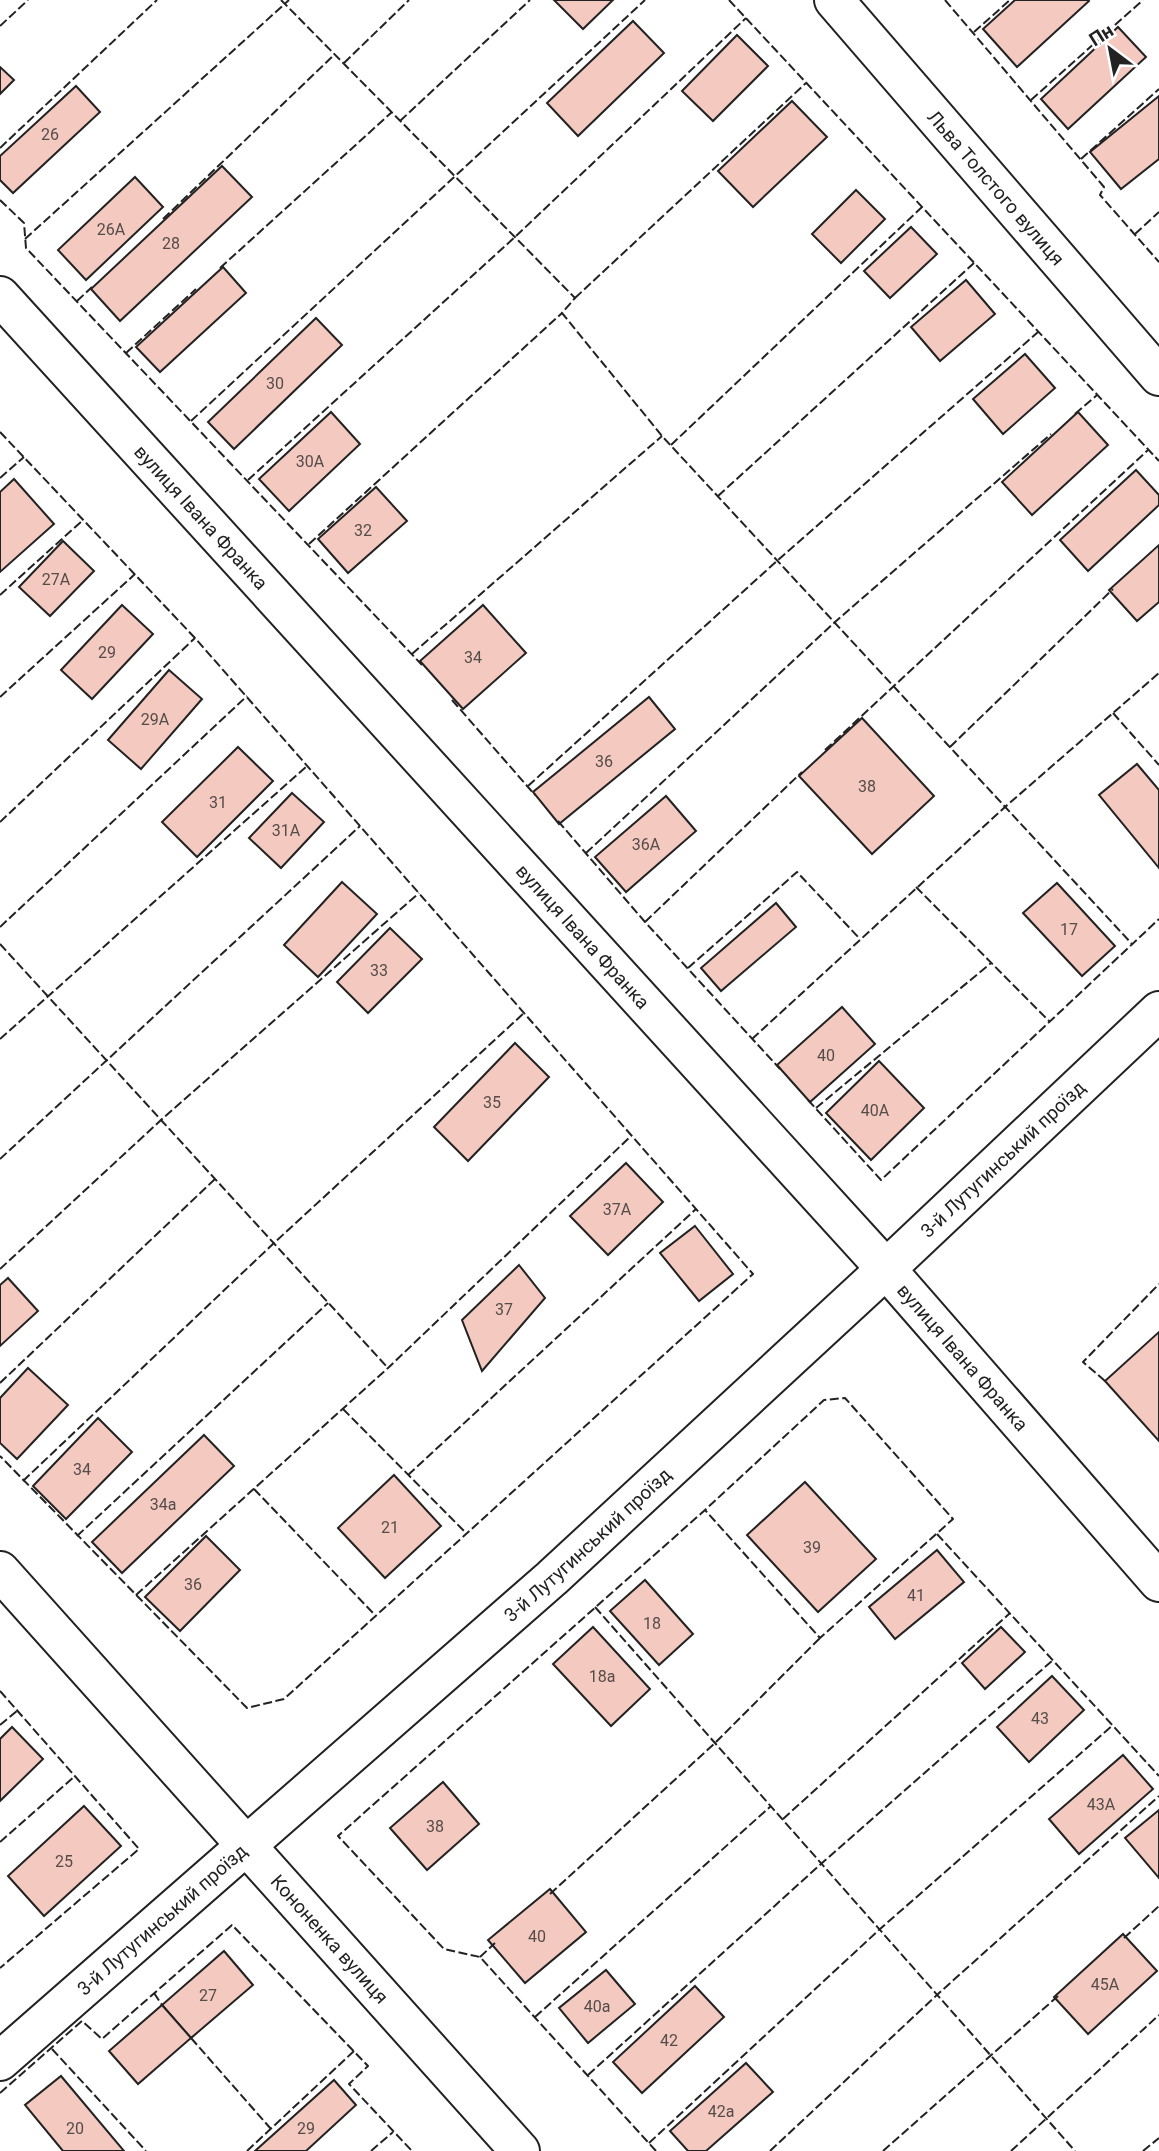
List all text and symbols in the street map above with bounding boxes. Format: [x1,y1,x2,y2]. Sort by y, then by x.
north arrow [1075,14,1145,84]
text: Пн [1085,19,1118,51]
street label: Льва Толстого вулиця [923,106,1069,270]
house number: 26 [41,125,59,144]
house number: 26А [97,220,126,239]
house number: 28 [162,234,180,253]
house number: 30 [266,374,284,393]
street label: вулиця Івана Франка [129,440,273,594]
house number: 30А [296,452,325,471]
house number: 32 [354,521,372,540]
house number: 27А [42,570,71,589]
house number: 29 [98,643,116,662]
house number: 34 [464,648,482,667]
house number: 29А [141,710,170,729]
house number: 36 [595,752,613,771]
house number: 38 [858,777,876,796]
house number: 31 [209,793,227,812]
house number: 31А [272,821,301,840]
house number: 36А [632,835,661,854]
street label: вулиця Івана Франка [511,860,654,1014]
house number: 17 [1060,920,1078,939]
house number: 33 [370,961,388,980]
house number: 40 [817,1046,835,1065]
street label: 3-й Лутугинський проїзд [916,1076,1090,1242]
house number: 35 [483,1093,501,1112]
house number: 40А [861,1101,890,1120]
house number: 37А [603,1200,632,1219]
street label: вулиця Івана Франка [892,1279,1033,1436]
house number: 37 [495,1300,513,1319]
house number: 34 [73,1460,91,1479]
street label: 3-й Лутугинський проїзд [499,1463,676,1627]
house number: 34а [150,1495,176,1514]
house number: 21 [381,1518,399,1537]
house number: 39 [803,1538,821,1557]
house number: 36 [184,1575,202,1594]
house number: 41 [907,1586,925,1605]
house number: 18 [643,1614,661,1633]
house number: 18а [589,1667,615,1686]
house number: 43 [1031,1709,1049,1728]
house number: 43А [1087,1795,1116,1814]
house number: 38 [426,1817,444,1836]
street label: 3-й Лутугинський проїзд [73,1839,252,2000]
house number: 25 [55,1852,73,1871]
street label: Кононенка вулиця [266,1870,393,2008]
house number: 40 [528,1927,546,1946]
house number: 45А [1091,1975,1120,1994]
house number: 27 [199,1986,217,2005]
house number: 40а [584,1997,610,2016]
house number: 42 [660,2031,678,2050]
house number: 42а [708,2102,734,2121]
house number: 20 [66,2119,84,2138]
house number: 29 [297,2119,315,2138]

